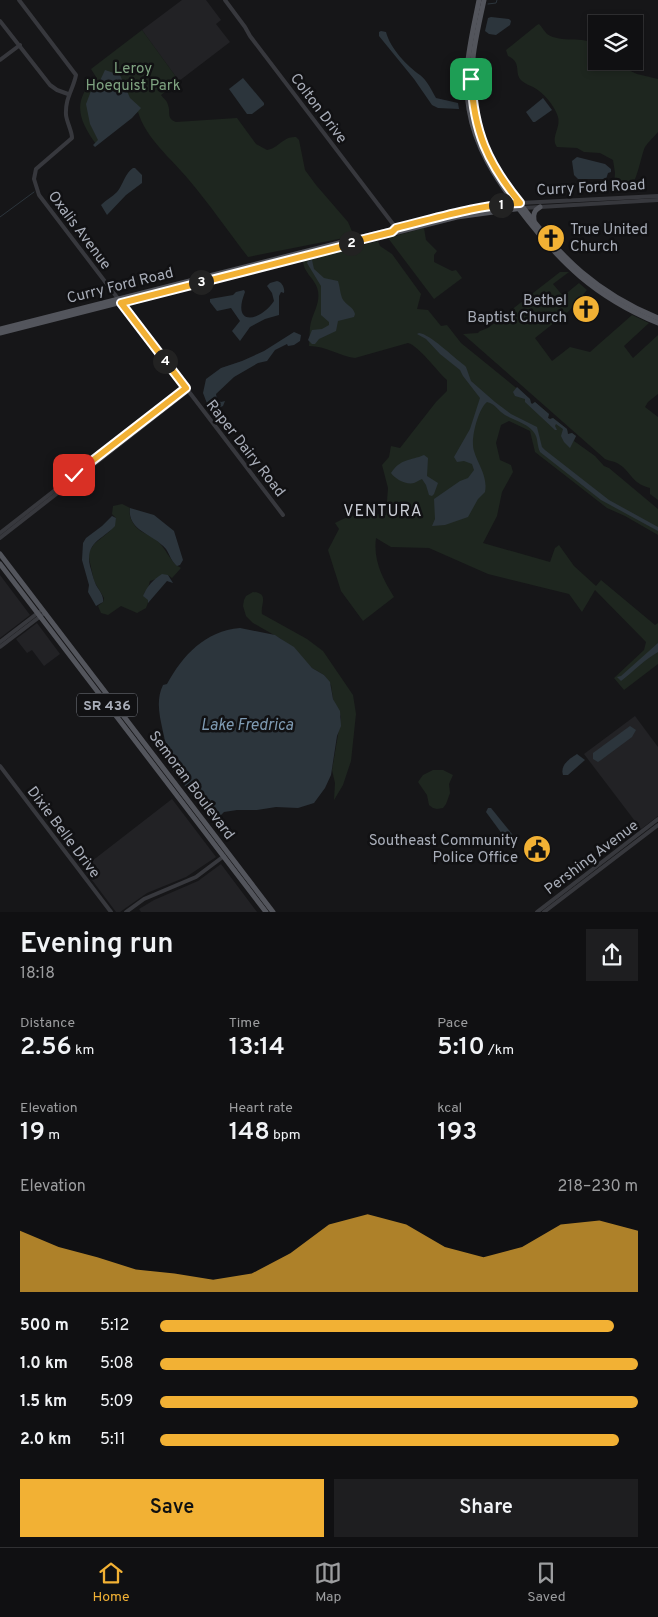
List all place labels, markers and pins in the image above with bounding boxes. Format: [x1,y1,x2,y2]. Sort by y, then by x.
pin [450,58,492,100]
pin: 1 [488,192,514,218]
place label: True United Church [570,221,648,257]
church icon: True United Church [536,223,566,253]
pin: 2 [338,230,364,256]
pin: 3 [188,270,214,294]
place label: Bethel Baptist Church [467,292,567,328]
church icon: Bethel Baptist Church [571,294,601,324]
pin: 4 [152,348,178,374]
pin [53,454,95,496]
place label: Southeast Community Police Office [369,832,518,868]
public building icon: Southeast Community Police Office [522,834,552,864]

